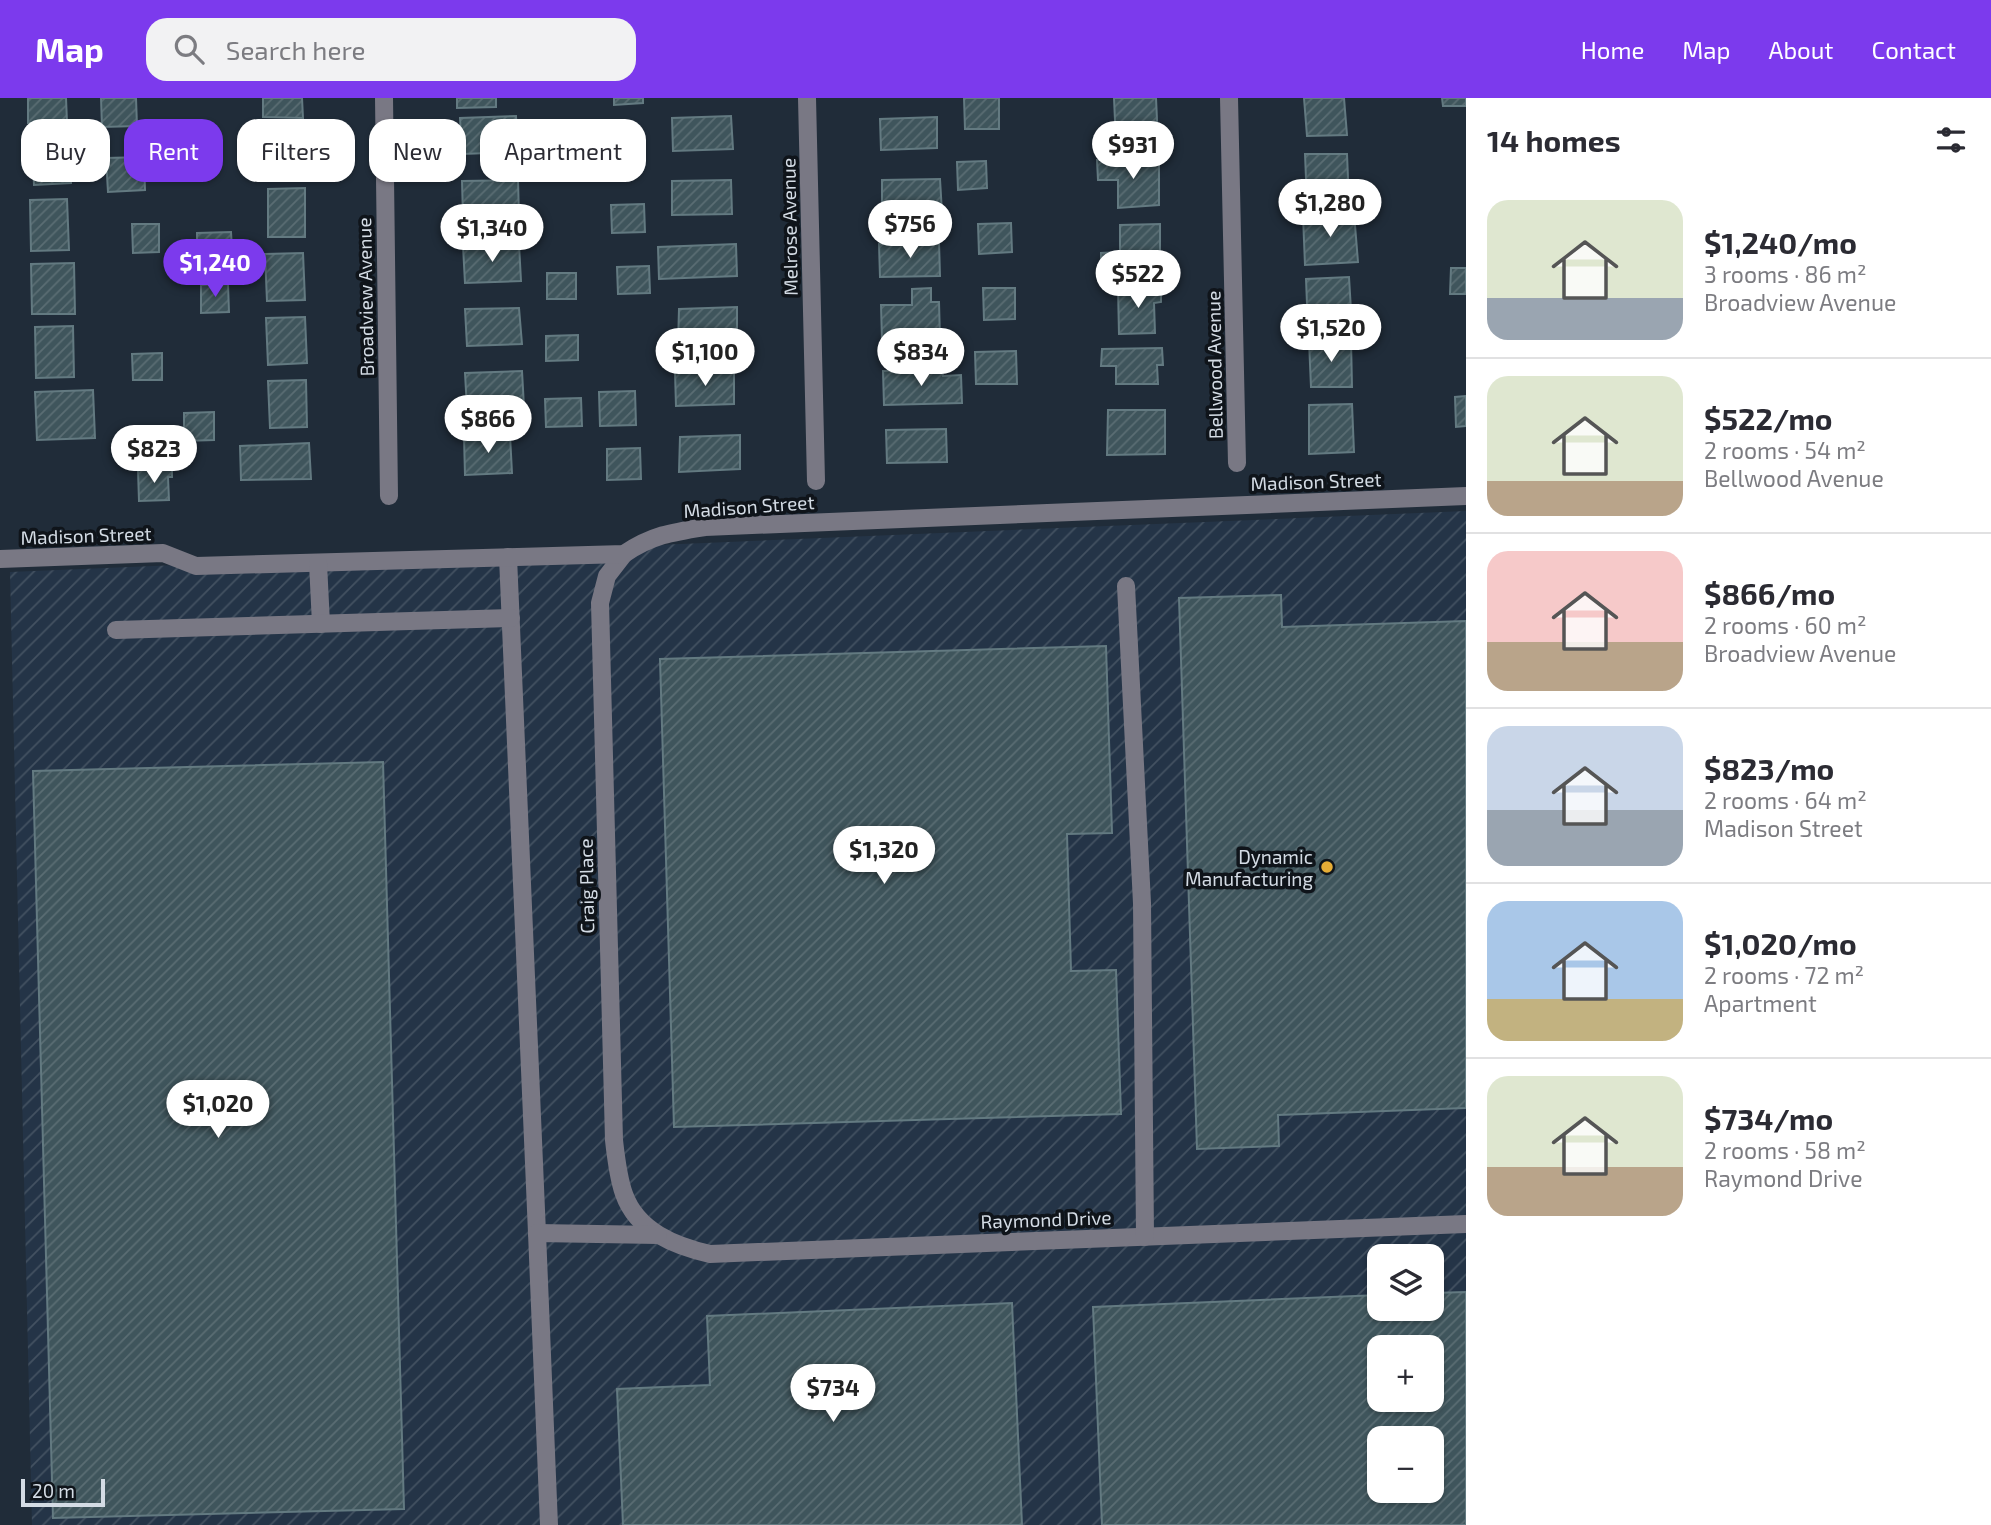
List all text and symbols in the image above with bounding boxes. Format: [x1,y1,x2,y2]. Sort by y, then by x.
search box [146,18,636,81]
text: Map [35,29,104,69]
icon: search [170,30,208,68]
text: Search here [226,34,365,65]
text: Home [1581,35,1644,64]
text: Map [1682,35,1730,64]
text: About [1768,35,1834,64]
text: Contact [1872,35,1956,64]
chip: Buy [21,119,110,182]
chip: Rent [124,119,223,182]
chip: Filters [237,119,355,182]
chip: New [369,119,466,182]
chip: Apartment [480,119,646,182]
icon: filters [1932,121,1970,159]
pin: $931 [1092,122,1174,181]
text: 14 homes [1487,122,1621,158]
text: $931 [1108,130,1158,158]
street label: Melrose Avenue [776,158,802,296]
pin: $1,280 [1273,180,1387,239]
text: $1,280 [1294,188,1366,216]
pin: $756 [869,200,951,260]
pin: $1,340 [435,204,549,264]
text: $756 [884,209,936,237]
text: $1,340 [456,213,528,241]
street label: Broadview Avenue [352,217,378,377]
text: $1,240/mo [1704,224,1857,260]
icon: home [1543,228,1627,312]
pin: $1,240 [158,240,272,299]
text: $1,240 [179,248,251,276]
pin: $522 [1097,250,1179,310]
text: $522 [1112,259,1164,287]
text: 3 rooms · 86 m² [1704,260,1866,288]
text: Broadview Avenue [1704,288,1896,316]
street label: Bellwood Avenue [1201,291,1227,439]
pin: $1,520 [1274,304,1388,364]
text: $1,520 [1296,313,1366,341]
pin: $1,100 [648,328,762,388]
pin: $834 [880,328,962,388]
text: $1,100 [672,337,738,365]
text: $834 [893,337,949,365]
pin: $866 [447,396,529,455]
text: $522/mo [1704,400,1833,436]
text: $866 [461,404,515,432]
icon: home [1543,404,1627,488]
pin: $823 [113,426,195,485]
text: $823 [127,434,181,462]
text: 2 rooms · 54 m² [1704,436,1866,464]
text: Bellwood Avenue [1704,464,1884,492]
street label: Madison Street [1250,467,1382,495]
street label: Madison Street [683,490,815,522]
street label: Madison Street [20,521,152,549]
text: $866/mo [1704,575,1835,611]
icon: home [1543,579,1627,663]
text: 2 rooms · 60 m² [1704,611,1866,639]
text: Broadview Avenue [1704,639,1896,667]
text: $823/mo [1704,750,1834,786]
icon: home [1543,754,1627,838]
text: 2 rooms · 64 m² [1704,786,1867,814]
text: Madison Street [1704,814,1863,842]
pin: $1,320 [827,826,941,886]
text: $1,320 [849,835,919,863]
street label: Craig Place [574,838,598,934]
place label: Dynamic Manufacturing [1185,845,1313,890]
marker: Dynamic Manufacturing [1319,859,1335,875]
text: $1,020/mo [1704,925,1857,961]
icon: home [1543,929,1627,1013]
text: 2 rooms · 72 m² [1704,961,1864,989]
text: Apartment [1704,989,1817,1017]
pin: $1,020 [161,1080,275,1140]
text: $1,020 [182,1089,254,1117]
text: $734/mo [1704,1100,1833,1136]
icon: home [1543,1104,1627,1188]
text: 2 rooms · 58 m² [1704,1136,1866,1164]
text: Raymond Drive [1704,1164,1863,1192]
street label: Raymond Drive [980,1205,1112,1233]
map controls [1367,1244,1444,1503]
button: layers [1367,1244,1444,1321]
button: + [1367,1335,1444,1412]
pin: $734 [792,1364,874,1424]
text: $734 [806,1373,860,1401]
button: − [1367,1426,1444,1503]
scale bar [21,1476,105,1508]
text: 20 m [32,1479,75,1502]

